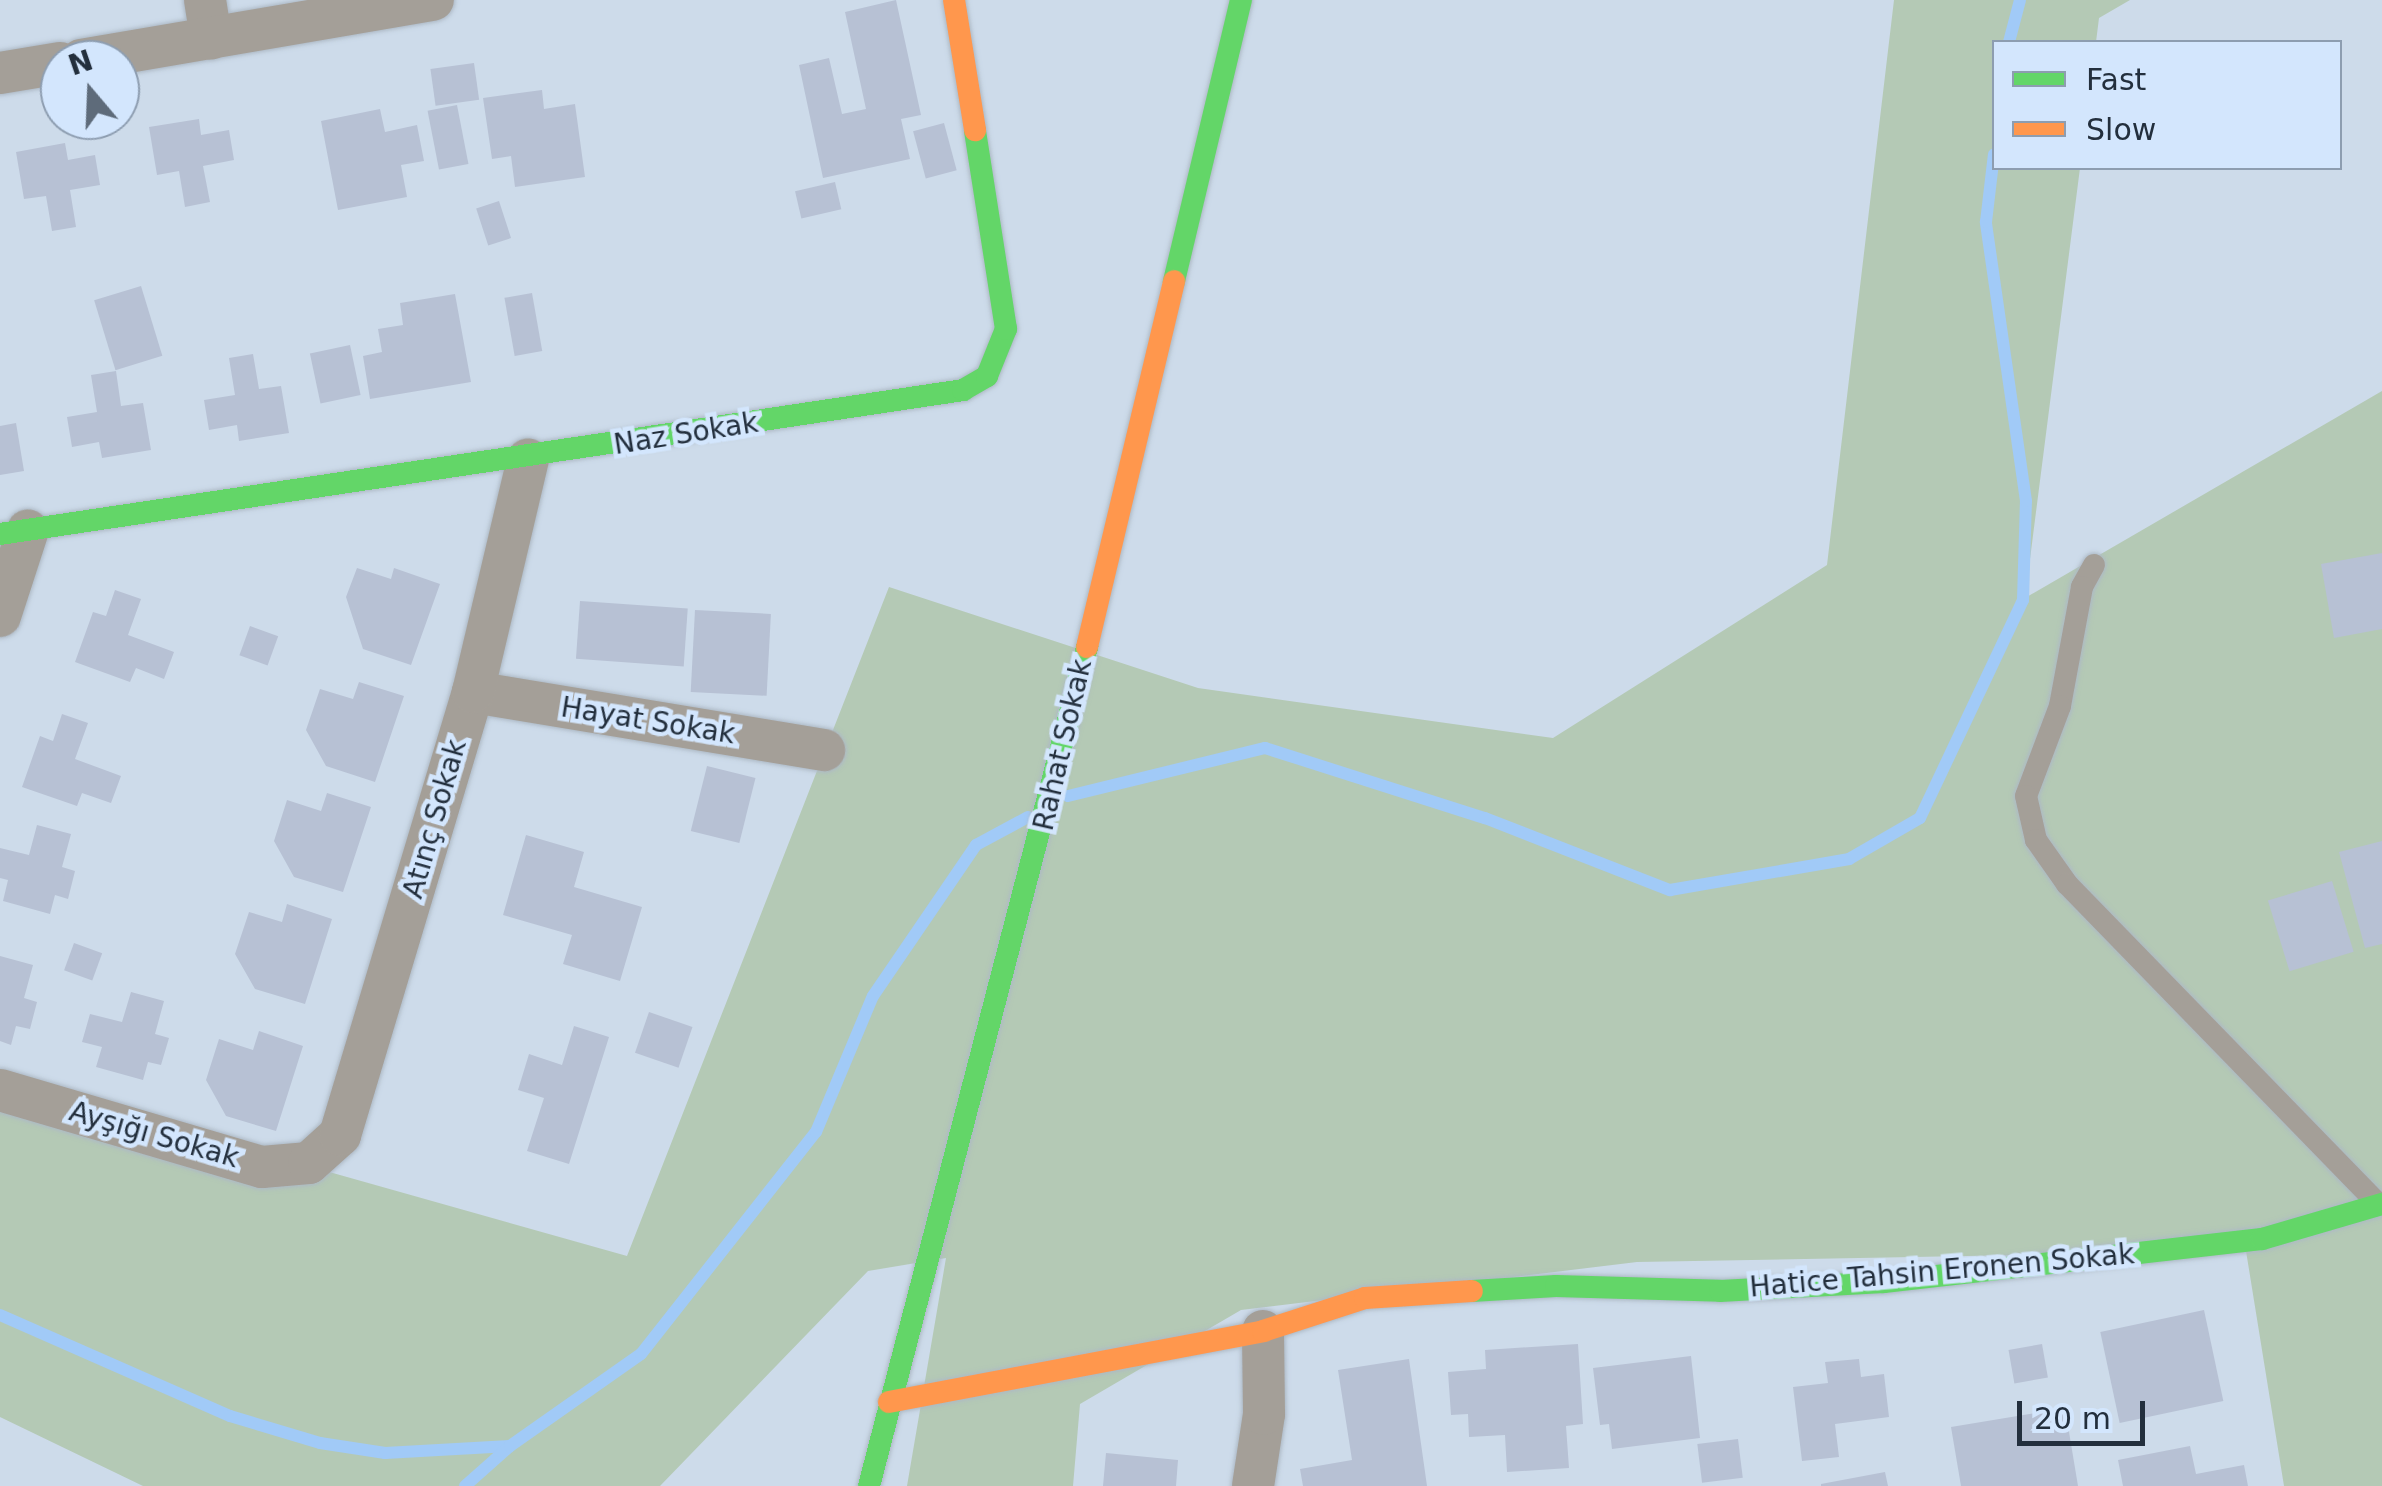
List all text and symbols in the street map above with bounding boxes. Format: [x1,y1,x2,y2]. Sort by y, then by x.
north arrow [40,40,140,140]
legend [1992,40,2342,170]
text: N [64,44,97,82]
text: Fast [2086,62,2146,97]
text: Slow [2086,112,2156,147]
street label: Naz Sokak [611,406,761,462]
street label: Rahat Sokak [1027,656,1099,834]
street label: Hayat Sokak [559,691,737,751]
street label: Atınç Sokak [396,736,474,902]
street label: Ayşığı Sokak [65,1095,243,1175]
street label: Hatice Tahsin Eronen Sokak [1748,1237,2136,1305]
scale bar [2022,1381,2150,1443]
text: 20 m [2034,1401,2111,1436]

